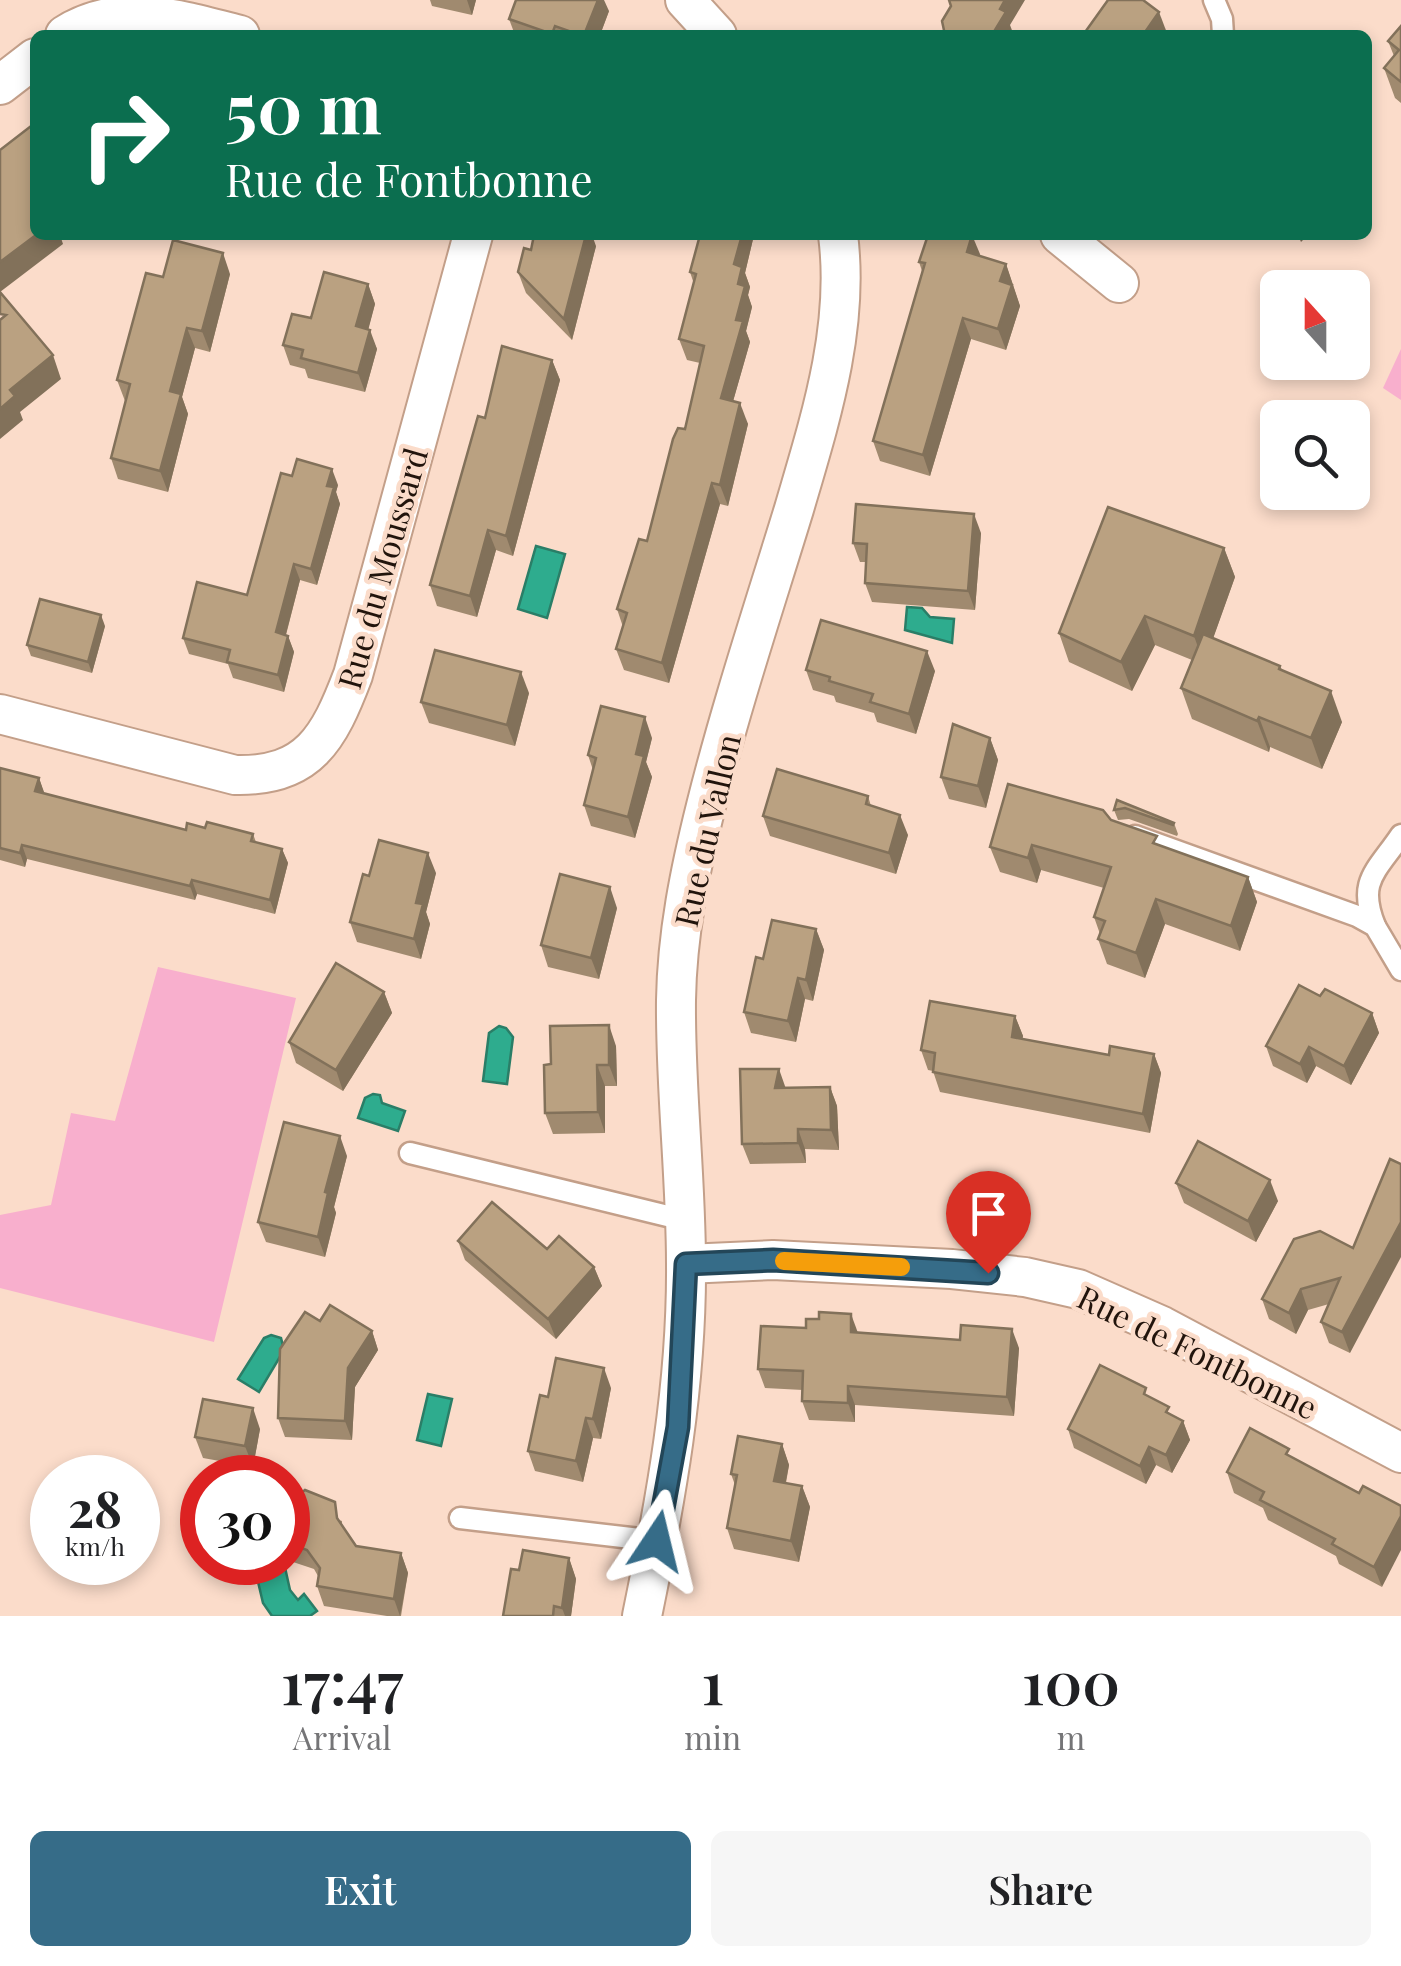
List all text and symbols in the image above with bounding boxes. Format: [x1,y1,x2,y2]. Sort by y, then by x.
text: 50 m [225,58,382,152]
icon: right [60,70,190,200]
text: Rue de Fontbonne [225,148,593,208]
north arrow [1260,270,1370,380]
map controls [1260,270,1370,510]
button: search [1260,400,1370,510]
street label: Rue du Moussard [326,442,436,694]
street label: Rue du Vallon [663,730,749,930]
pin [946,1171,1031,1274]
icon: arrive [961,1186,1016,1241]
street label: Rue de Fontbonne [1071,1274,1325,1428]
speed limit sign: 30 [180,1455,310,1585]
text: 28 [68,1474,122,1541]
position arrow [605,1489,709,1593]
text: km/h [65,1529,125,1562]
text: 17:47 [281,1640,403,1720]
text: 1 [701,1640,724,1720]
text: 100 [1022,1640,1120,1720]
text: Arrival [293,1715,391,1758]
text: min [684,1715,741,1758]
text: m [1057,1715,1085,1758]
button: Exit [30,1831,691,1946]
button: Share [711,1831,1371,1946]

